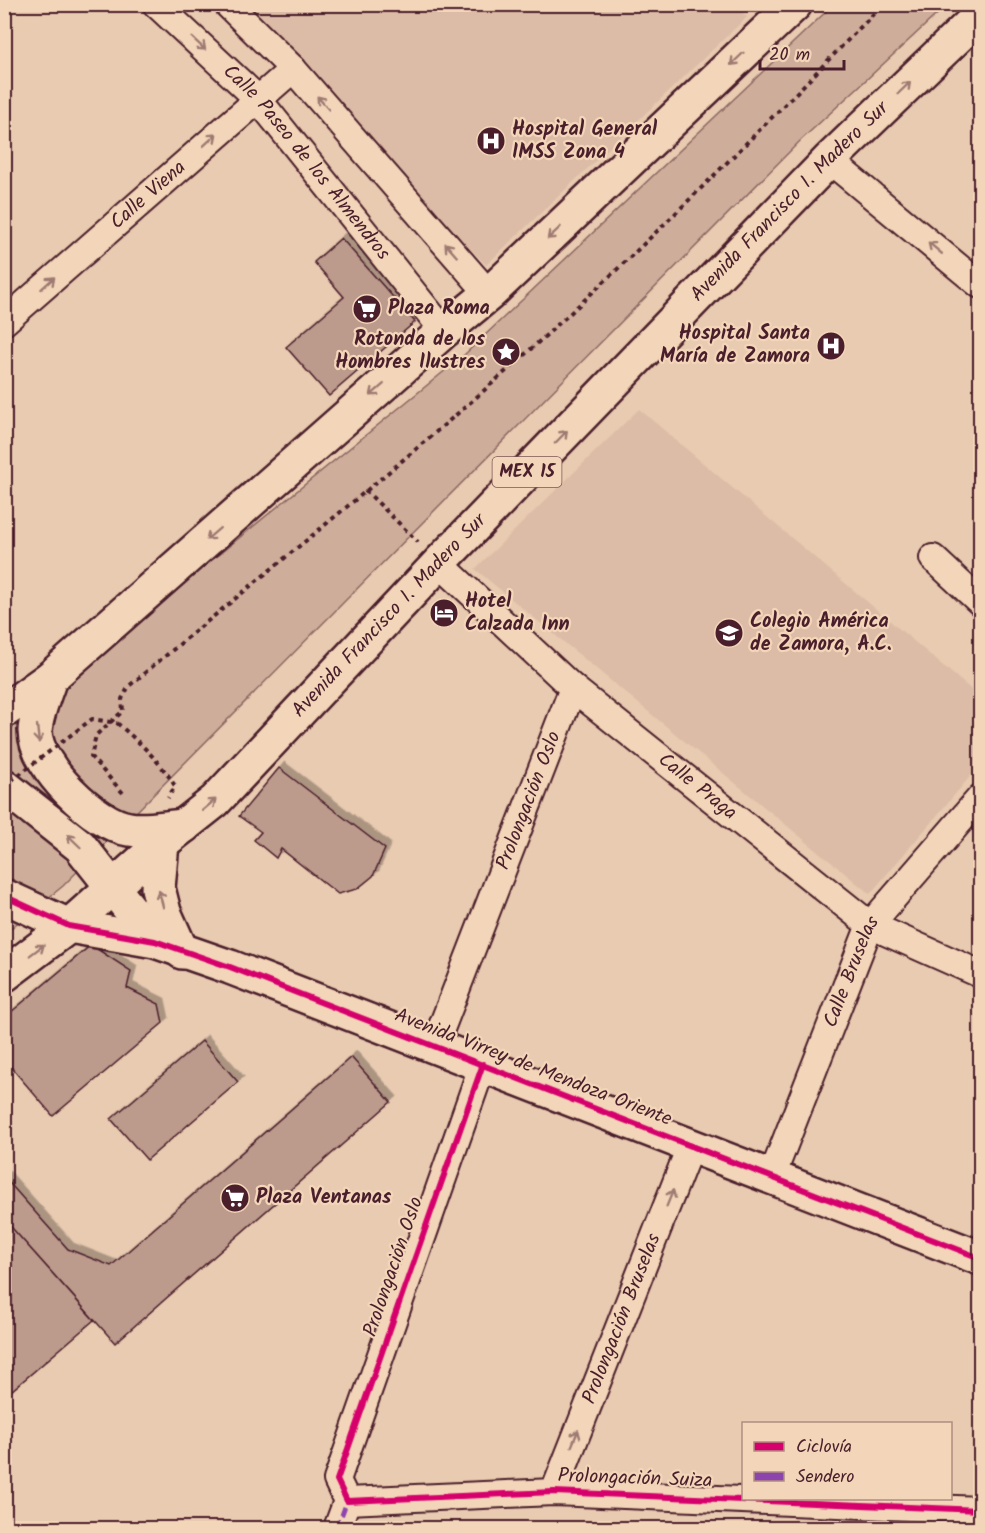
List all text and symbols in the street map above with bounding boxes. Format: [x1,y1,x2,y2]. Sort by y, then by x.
scale bar [760,33,844,71]
one-way arrow [191,37,206,51]
text: 20 m [769,41,810,70]
one-way arrow [730,52,745,66]
street label: Calle Paseo de los Almendros [215,57,398,268]
one-way arrow [897,81,912,95]
street label: Avenida Francisco I. Madero Sur [683,93,898,310]
one-way arrow [316,96,330,111]
place label: Hospital General IMSS Zona 4 [512,114,658,169]
hospital icon: Hospital General IMSS Zona 4 [475,125,507,157]
one-way arrow [202,133,217,147]
street label: Calle Viena [103,153,194,238]
one-way arrow [547,226,562,240]
one-way arrow [928,241,943,255]
one-way arrow [444,243,458,258]
one-way arrow [40,276,55,290]
supermarket icon: Plaza Roma [351,293,383,325]
place label: Plaza Roma [388,293,490,325]
place label: Hospital Santa María de Zamora [660,318,810,373]
place label: Rotonda de los Hombres Ilustres [335,324,486,379]
hospital icon: Hospital Santa María de Zamora [815,330,847,362]
place icon: Rotonda de los Hombres Ilustres [490,336,522,368]
one-way arrow [370,383,385,397]
one-way arrow [554,429,569,444]
road number: MEX 15 [492,457,562,487]
street label: Avenida Francisco I. Madero Sur [285,505,495,726]
one-way arrow [206,527,221,541]
place label: Hotel Calzada Inn [465,586,570,641]
hotel icon: Hotel Calzada Inn [428,597,460,629]
place label: Colegio América de Zamora, A.C. [750,606,892,661]
school or university icon: Colegio América de Zamora, A.C. [713,617,745,649]
one-way arrow [33,724,44,743]
street label: Prolongación Oslo [488,727,571,875]
street label: Calle Praga [650,745,744,829]
one-way arrow [201,799,217,812]
one-way arrow [67,834,82,849]
one-way arrow [155,890,166,909]
street label: Calle Bruselas [815,908,888,1033]
one-way arrow [29,944,45,957]
street label: Avenida Virrey de Mendoza Oriente [389,1000,677,1136]
supermarket icon: Plaza Ventanas [219,1182,251,1214]
place label: Plaza Ventanas [256,1182,392,1214]
one-way arrow [666,1189,677,1208]
street label: Prolongación Oslo [355,1193,433,1341]
street label: Prolongación Bruselas [574,1229,670,1409]
legend [742,1422,952,1500]
one-way arrow [571,1429,582,1447]
text: Ciclovía [796,1433,852,1462]
street label: Prolongación Suiza [557,1460,713,1498]
text: Sendero [796,1463,854,1492]

